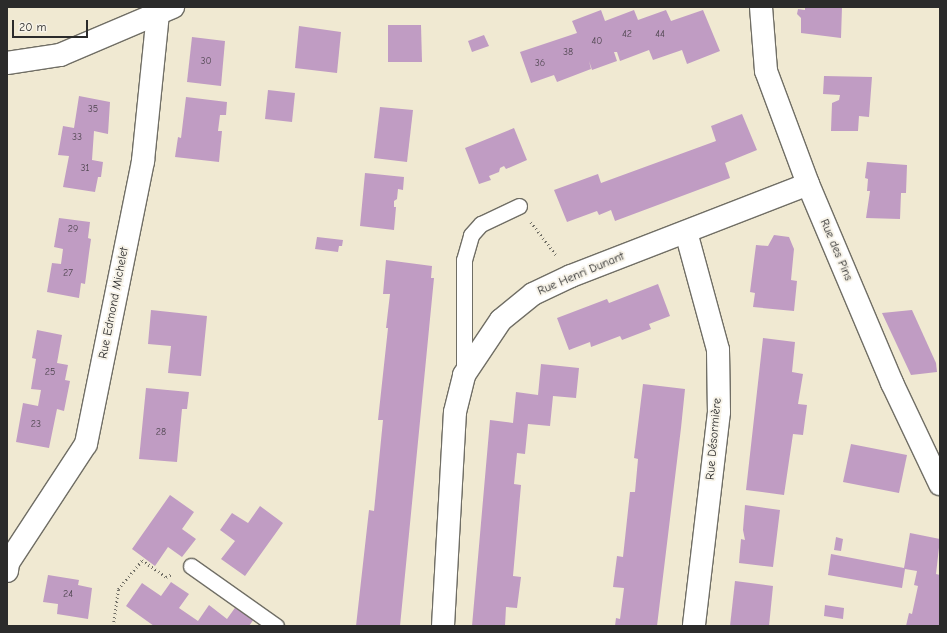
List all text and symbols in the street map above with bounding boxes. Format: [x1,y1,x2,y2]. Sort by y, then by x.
scale bar [14,12,90,38]
text: 20 m [19,20,47,34]
house number: 42 [622,29,632,41]
house number: 44 [655,29,665,41]
house number: 40 [592,36,602,48]
house number: 38 [563,47,573,59]
house number: 30 [200,56,212,68]
house number: 36 [535,58,545,70]
house number: 35 [88,104,98,116]
house number: 33 [72,132,82,144]
house number: 31 [80,163,90,175]
street label: Rue des Pins [817,217,855,283]
house number: 29 [68,224,78,236]
street label: Rue Edmond Michelet [96,246,132,360]
street label: Rue Henri Dunant [536,249,626,299]
house number: 27 [63,268,73,280]
house number: 25 [45,367,55,379]
street label: Rue Désormière [703,397,725,481]
house number: 23 [31,419,41,431]
house number: 28 [156,427,166,439]
house number: 24 [63,589,73,601]

